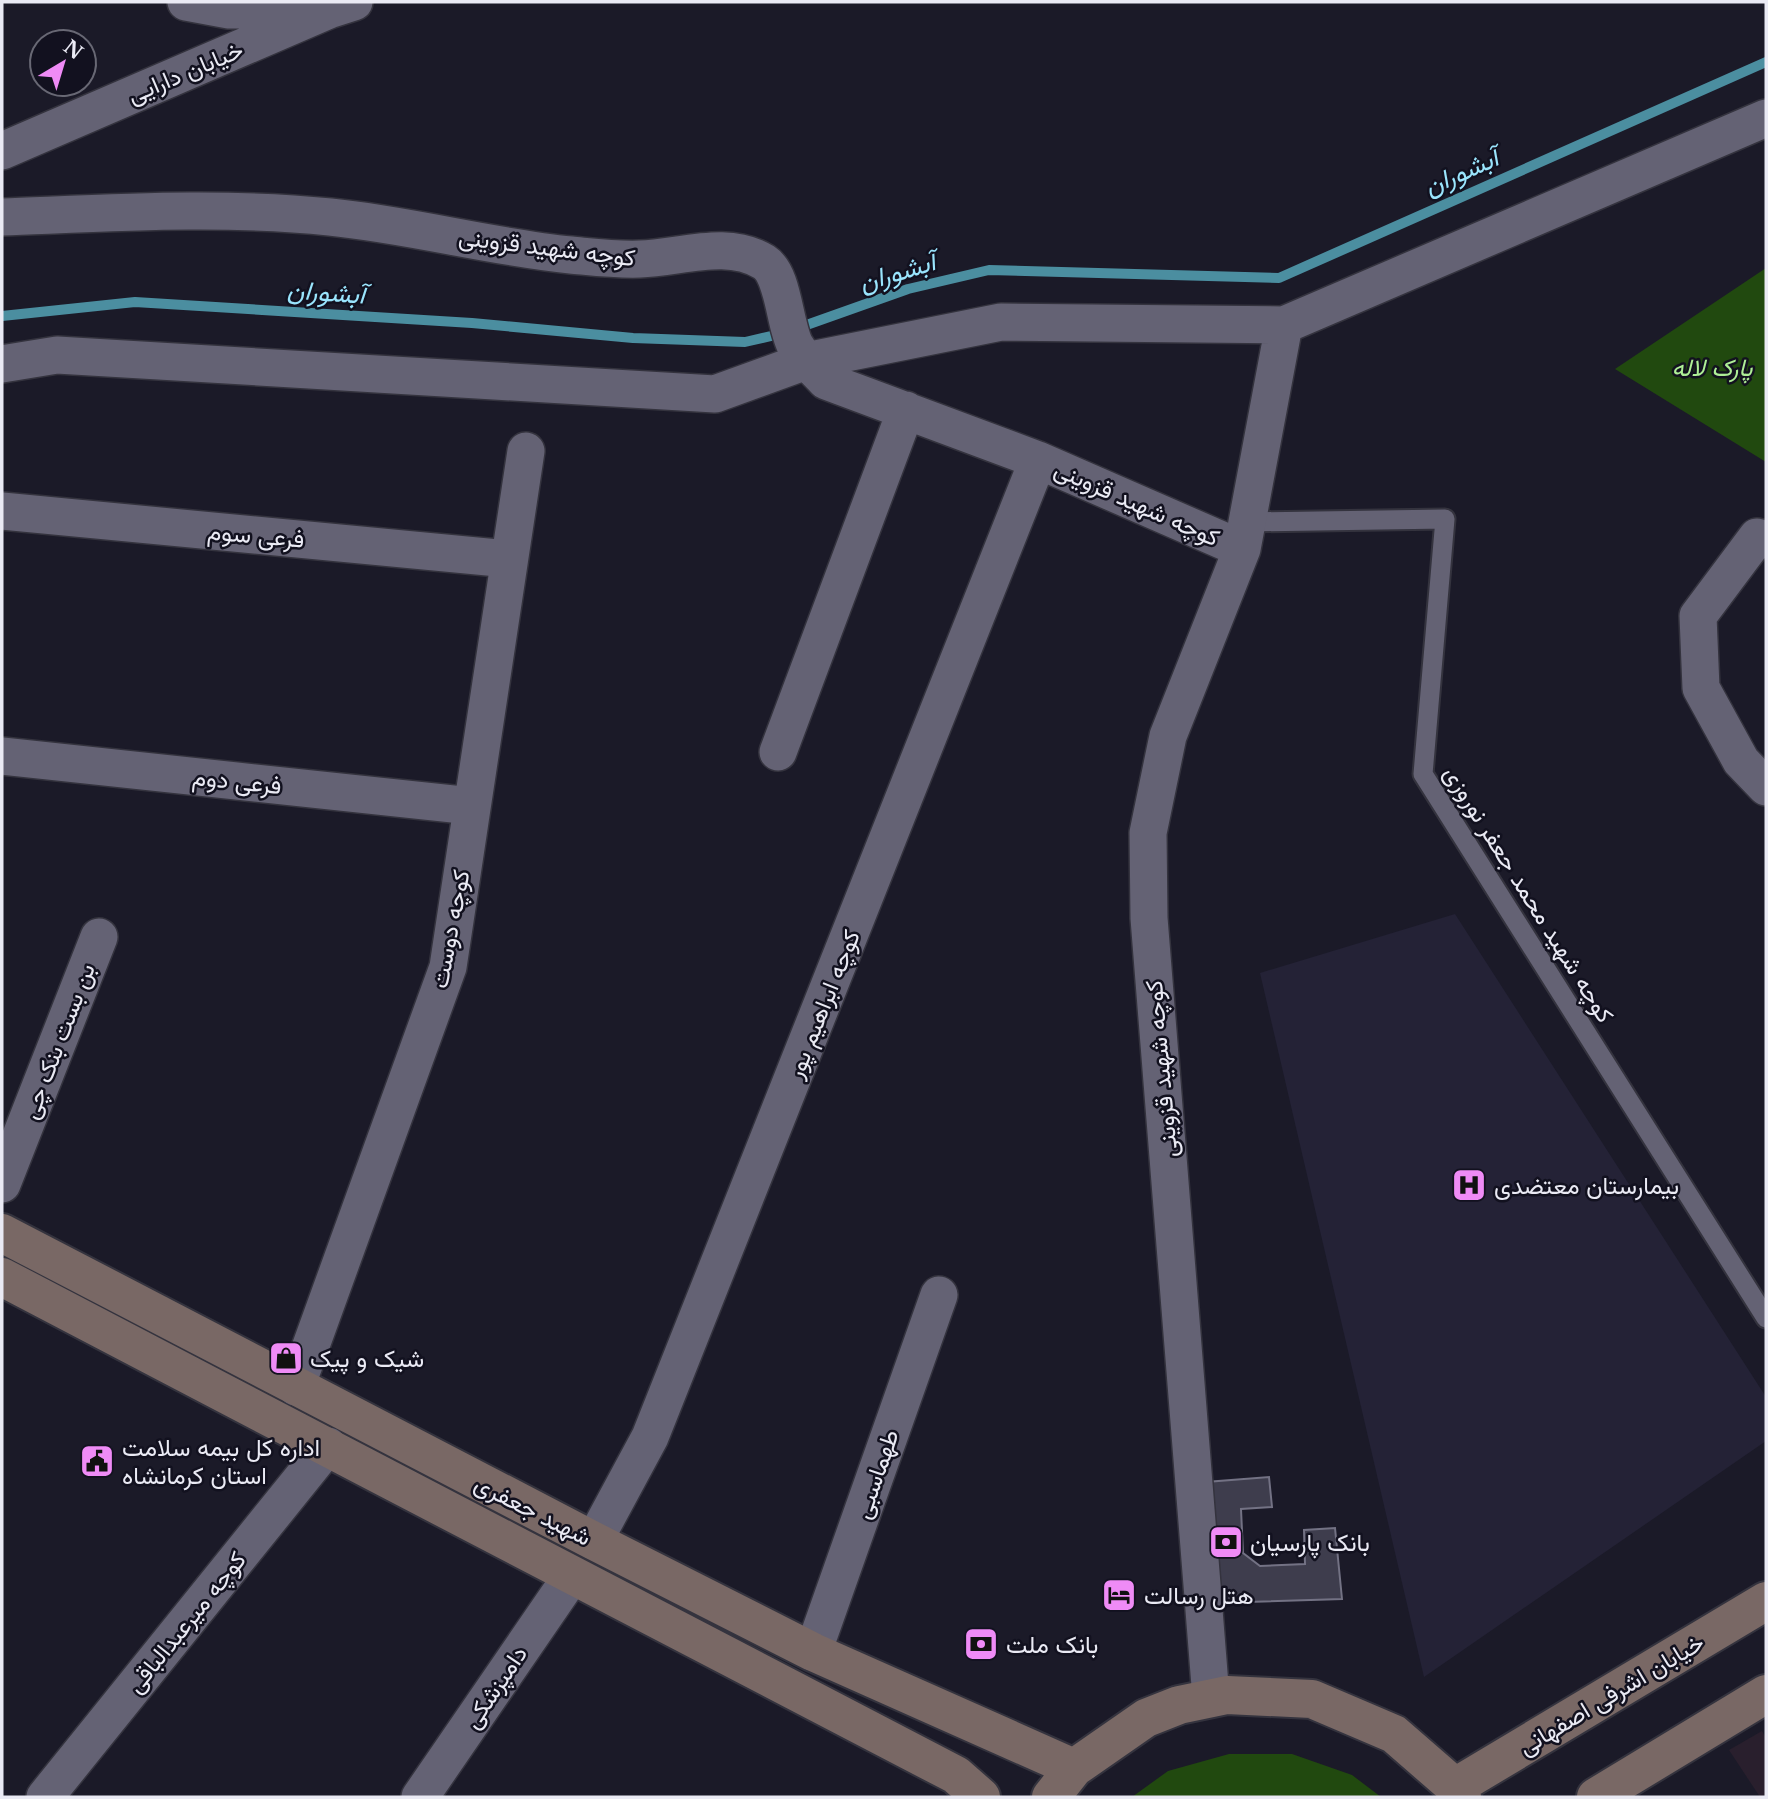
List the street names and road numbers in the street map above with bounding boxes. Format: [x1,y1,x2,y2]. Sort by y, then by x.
street label: خیابان دارایی [123,35,248,110]
street label: کوچه شهید قزوینی [457,222,637,274]
street label: کوچه شهید قزوینی [1049,454,1224,554]
street label: فرعی سوم [206,516,306,556]
street label: کوچه شهید محمد جعفر نوروزی [1436,760,1620,1029]
street label: فرعی دوم [191,762,283,802]
street label: کوچه دوست [424,867,478,991]
street label: کوچه ابراهیم پور [780,925,868,1084]
street label: بن بست بنک چی [15,959,103,1124]
street label: کوچه شهید قزوینی [1139,979,1185,1159]
street label: طهماسبی [847,1425,906,1523]
street label: شهید جعفری [469,1468,596,1553]
street label: کوچه میرعبدالباقی [120,1545,253,1700]
street label: خیابان اشرفی اصفهانی [1513,1627,1710,1762]
street label: دامپزشکی [457,1640,535,1735]

